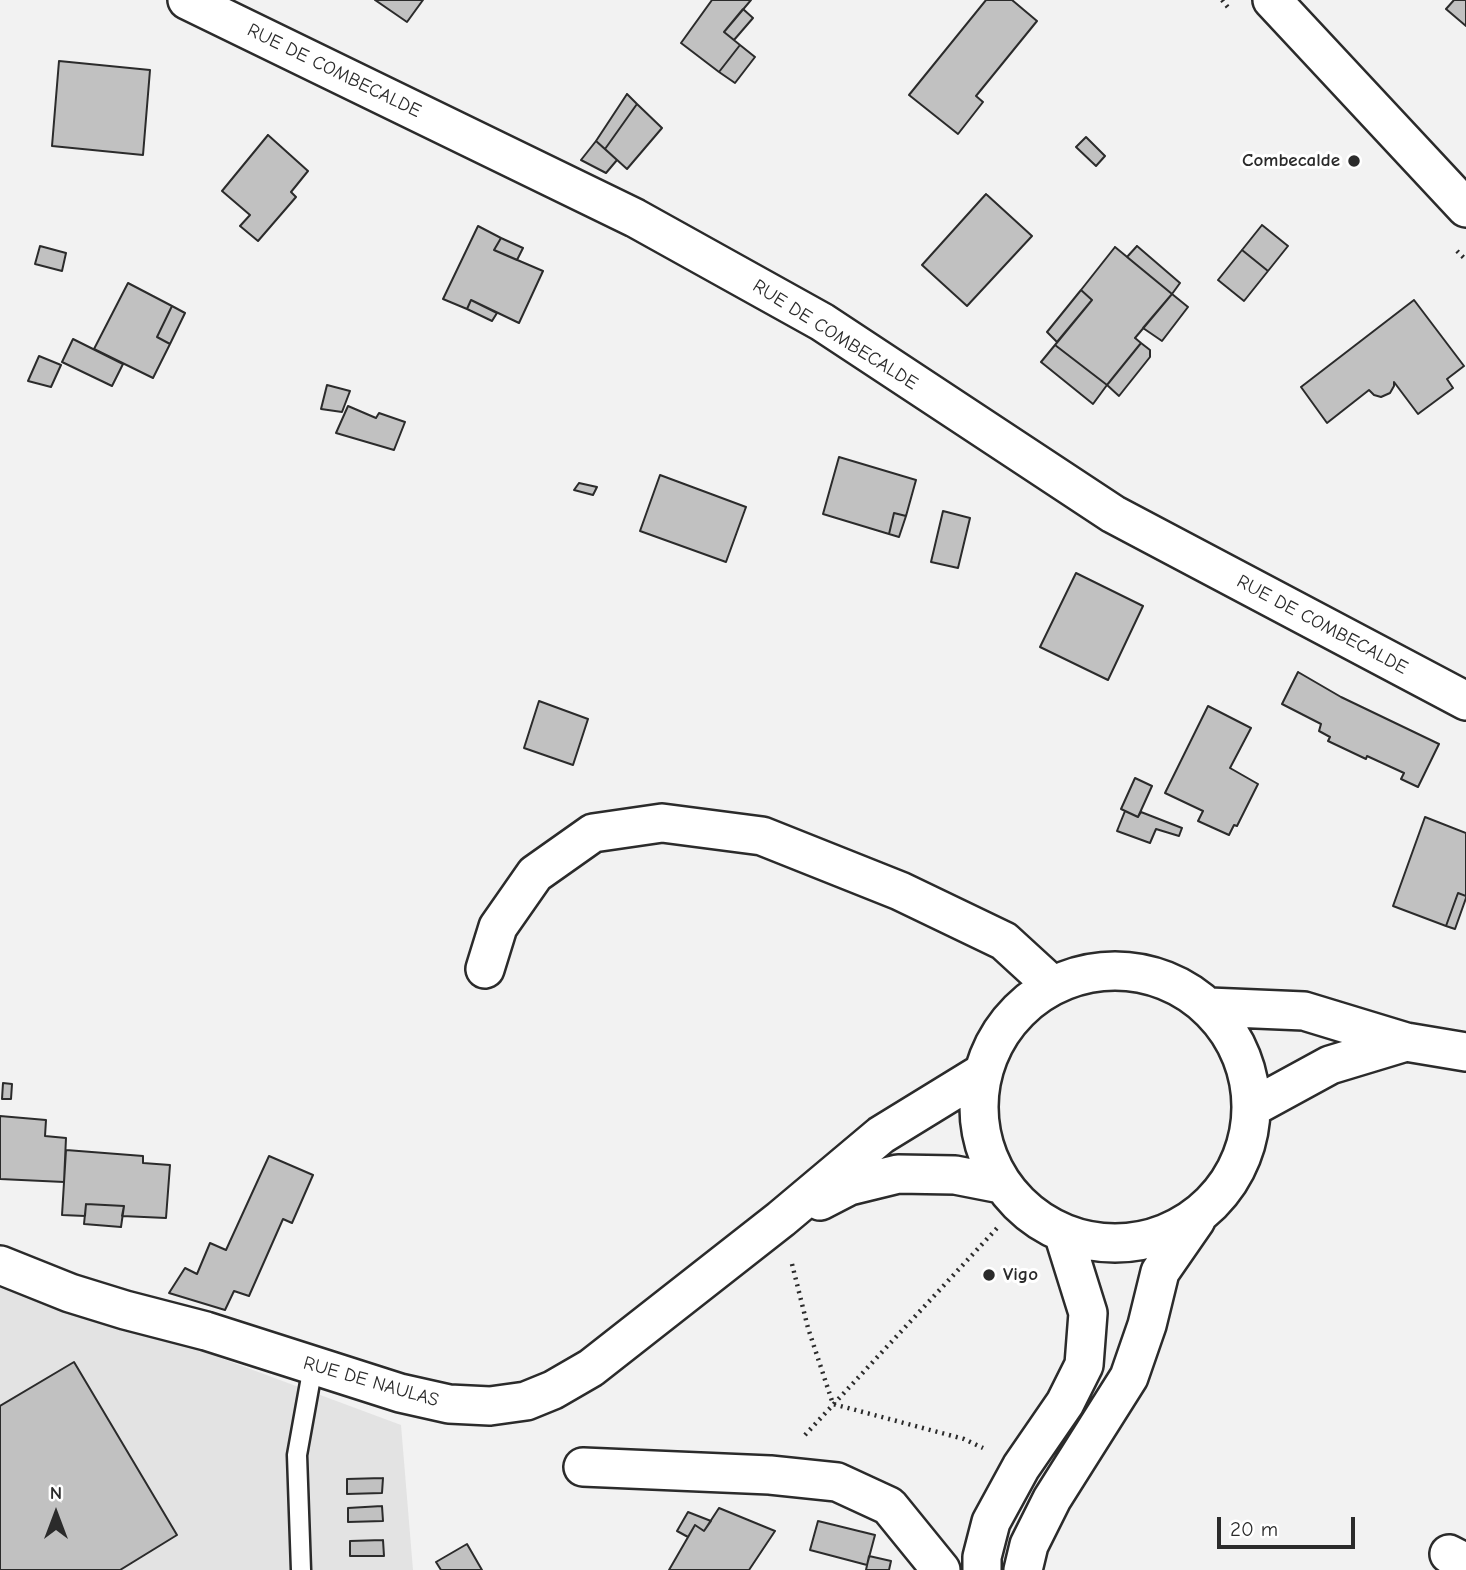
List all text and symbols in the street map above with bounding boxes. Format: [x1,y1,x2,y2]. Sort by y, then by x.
street label: RUE DE COMBECALDE [243,19,425,123]
place label: Combecalde [1242,150,1340,172]
marker: Combecalde [1346,153,1362,169]
street label: RUE DE COMBECALDE [748,275,922,395]
street label: RUE DE COMBECALDE [1233,570,1411,680]
place label: Vigo [1003,1264,1038,1286]
marker: Vigo [981,1267,997,1283]
street label: RUE DE NAULAS [301,1352,441,1412]
north arrow [21,1479,91,1549]
text: N [50,1482,62,1504]
scale bar [1221,1504,1359,1548]
text: 20 m [1230,1517,1278,1541]

